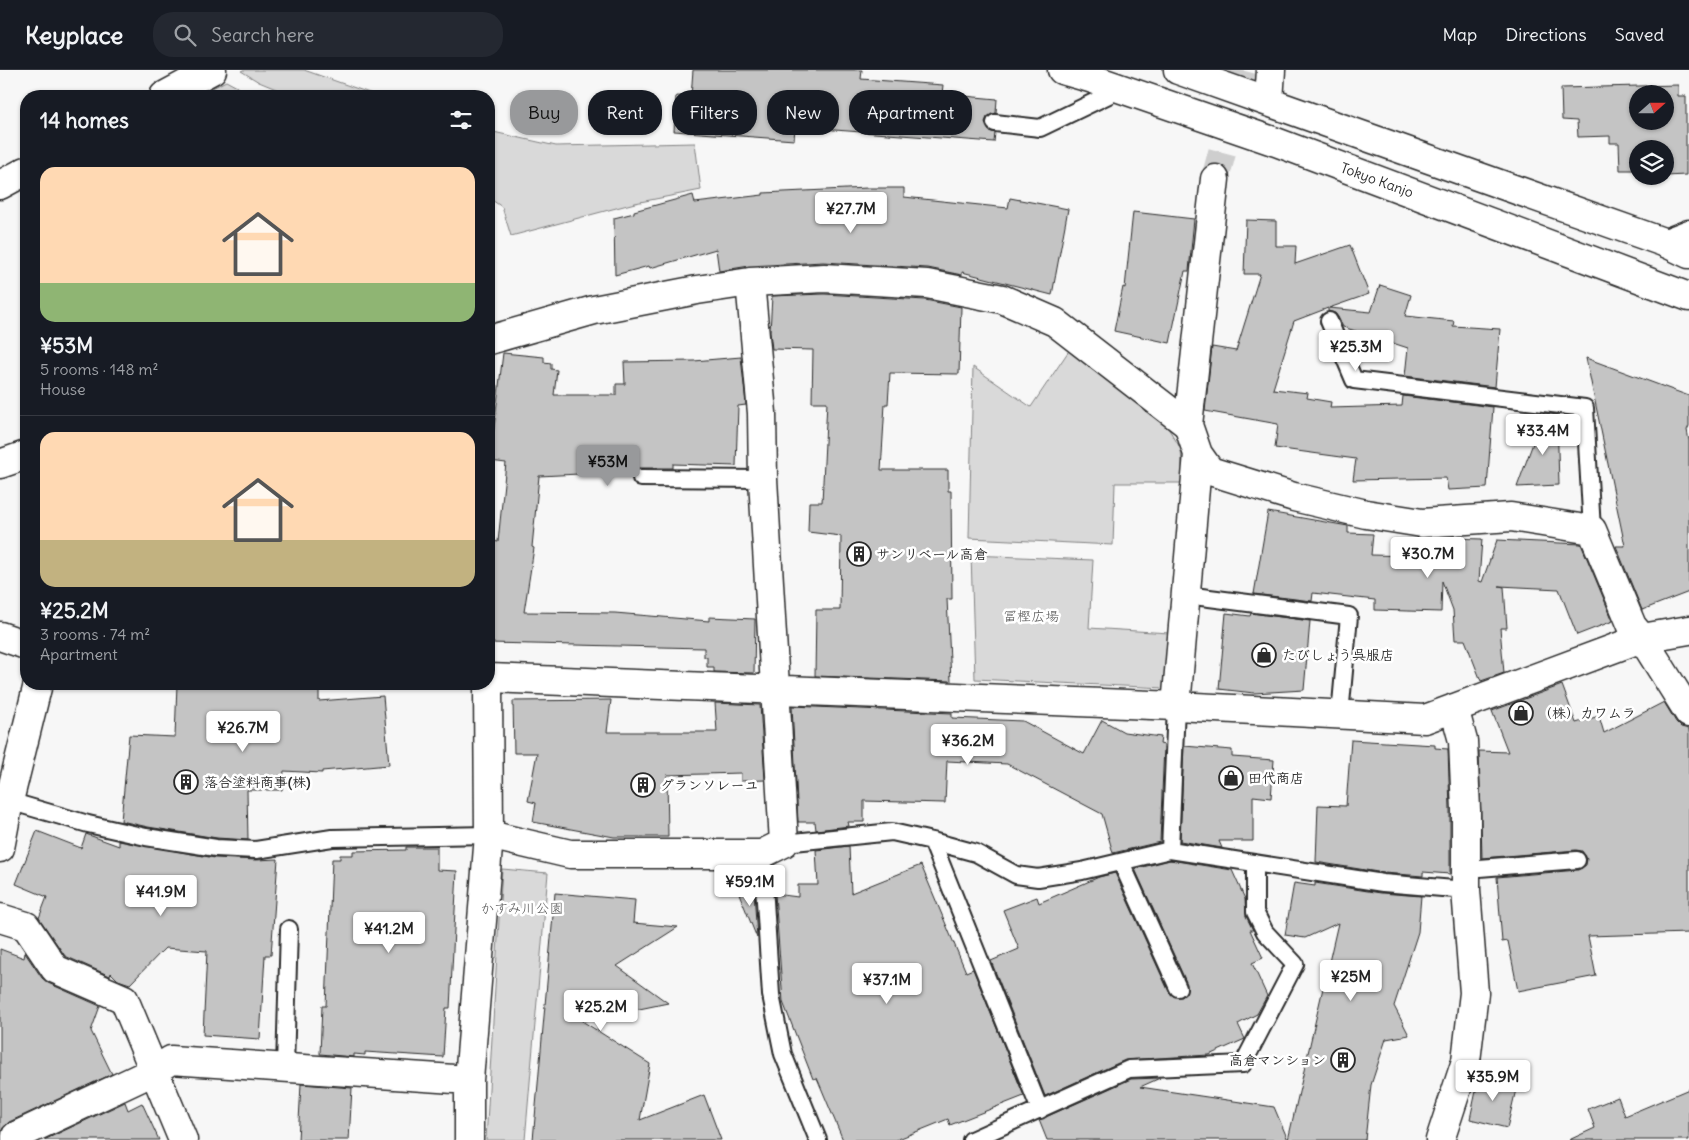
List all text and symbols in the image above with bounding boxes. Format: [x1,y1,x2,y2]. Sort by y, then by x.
search box [153,12,503,57]
text: Keyplace [25,20,123,50]
icon: search [171,21,199,49]
text: Search here [211,23,314,47]
text: Map [1442,23,1477,46]
text: Directions [1505,23,1587,46]
text: Saved [1615,23,1664,46]
north arrow [1629,85,1674,130]
map controls [1629,85,1674,185]
chip: Buy [510,90,578,135]
chip: Rent [588,90,662,135]
chip: Filters [672,90,757,135]
chip: New [767,90,839,135]
chip: Apartment [849,90,972,135]
icon: filters [447,106,475,134]
text: 14 homes [40,107,129,134]
button: layers [1629,140,1674,185]
street label: Tokyo Kanjo [1338,159,1416,202]
pin: ¥27.7M [810,191,892,234]
text: ¥27.7M [826,198,876,218]
icon: home [213,199,303,289]
pin: ¥25.3M [1315,330,1397,372]
text: ¥53M [40,332,93,359]
text: ¥25.3M [1330,336,1382,356]
text: 5 rooms · 148 m² [40,359,159,379]
text: House [40,379,86,399]
pin: ¥33.4M [1502,414,1584,456]
text: ¥33.4M [1517,420,1569,440]
pin: ¥53M [578,444,638,487]
text: ¥53M [588,451,628,471]
icon: home [213,465,303,555]
pin: ¥30.7M [1387,536,1469,579]
building icon: サンリベール高倉 [846,541,872,567]
text: ¥30.7M [1401,543,1455,563]
place label: サンリベール高倉 [876,545,987,563]
text: ¥25.2M [40,597,109,624]
park label: 冨樫広場 [1003,607,1059,625]
text: 3 rooms · 74 m² [40,624,150,644]
shop icon: たびしょう呉服店 [1251,642,1277,668]
text: Apartment [40,644,118,664]
place label: たびしょう呉服店 [1282,646,1394,664]
shop icon: （株）カワムラ [1508,700,1534,726]
place label: （株）カワムラ [1538,704,1636,722]
pin: ¥26.7M [202,710,284,753]
text: ¥26.7M [217,717,269,737]
pin: ¥36.2M [927,724,1009,766]
text: ¥36.2M [942,730,994,750]
shop icon: 田代商店 [1218,765,1244,791]
building icon: 落合塗料商事(株) [173,769,199,795]
place label: 田代商店 [1248,769,1304,787]
building icon: グランソレーユ [630,772,656,798]
place label: 落合塗料商事(株) [204,773,310,791]
place label: グランソレーユ [660,776,759,794]
pin: ¥59.1M [709,864,791,907]
text: ¥59.1M [725,871,775,891]
pin: ¥41.9M [120,874,202,917]
text: ¥41.9M [136,881,186,901]
park label: かすみ川公園 [481,899,563,917]
pin: ¥41.2M [348,912,430,954]
text: ¥41.2M [364,918,414,938]
pin: ¥25M [1321,960,1381,1002]
pin: ¥37.1M [846,962,928,1005]
text: ¥25M [1331,966,1371,986]
text: ¥37.1M [863,969,911,989]
pin: ¥25.2M [560,990,642,1032]
text: ¥25.2M [575,996,627,1016]
building icon: 高倉マンション [1330,1047,1356,1073]
place label: 高倉マンション [1229,1051,1326,1069]
pin: ¥35.9M [1452,1060,1534,1102]
text: ¥35.9M [1466,1066,1520,1086]

